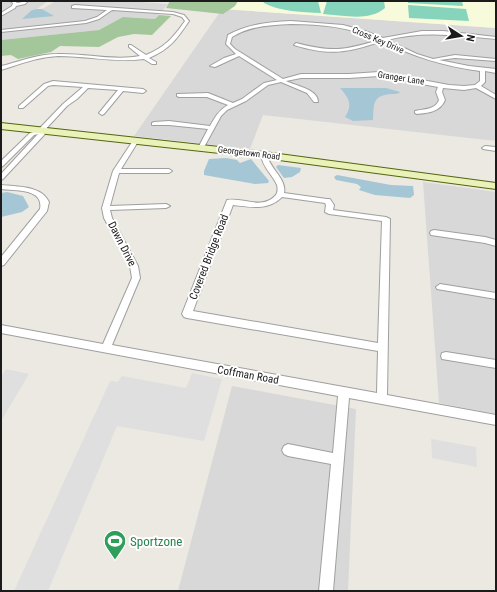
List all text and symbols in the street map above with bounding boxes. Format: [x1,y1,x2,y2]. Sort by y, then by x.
north arrow [441,16,481,56]
street label: Cross Key Drive [351,25,405,55]
text: N [463,33,477,43]
street label: Granger Lane [377,69,425,87]
street label: Georgetown Road [217,144,281,162]
street label: Covered Bridge Road [187,212,231,302]
street label: Dawn Drive [105,219,139,269]
street label: Coffman Road [216,363,280,387]
sports icon: Sportzone [102,528,128,561]
place label: Sportzone [130,534,182,549]

